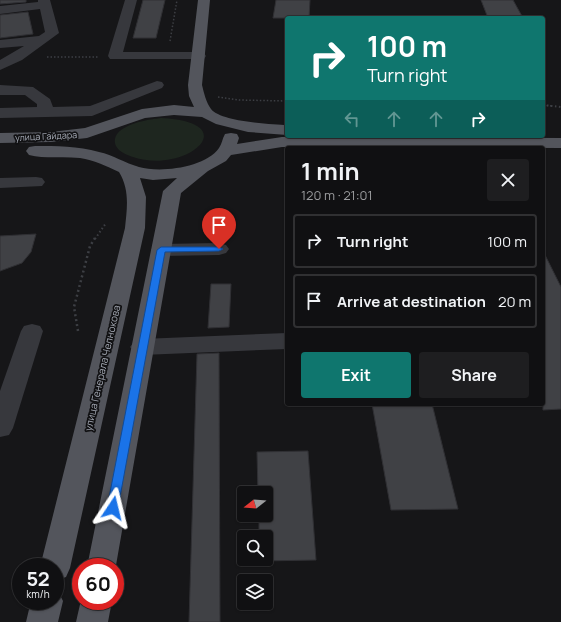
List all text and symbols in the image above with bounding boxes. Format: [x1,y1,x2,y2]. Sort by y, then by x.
text: 100 m [367,27,447,65]
icon: right [301,32,353,84]
text: Turn right [367,63,448,87]
icon: left [341,108,363,130]
icon: ahead [383,108,405,130]
icon: ahead [425,108,447,130]
icon: right [467,108,489,130]
street label: улица Гайдара [15,128,77,144]
text: 1 min [301,154,360,187]
button: close [487,159,529,201]
text: 120 m · 21:01 [301,186,373,204]
pin [202,208,236,249]
icon: arrive [208,214,230,236]
icon: right [303,230,325,252]
text: Turn right [337,231,408,252]
text: 100 m [487,231,527,252]
icon: arrive [303,290,325,312]
text: Arrive at destination [337,291,486,312]
text: 20 m [498,291,531,312]
street label: улица Генерала Челнокова [81,304,123,432]
button: Exit [301,352,411,398]
button: Share [419,352,529,398]
north arrow [237,486,273,522]
map controls [237,486,273,610]
position arrow [92,487,134,529]
button: search [237,530,273,566]
speed limit sign: 60 [72,558,124,610]
text: 52 [26,565,50,592]
button: layers [237,574,273,610]
text: km/h [26,587,50,601]

